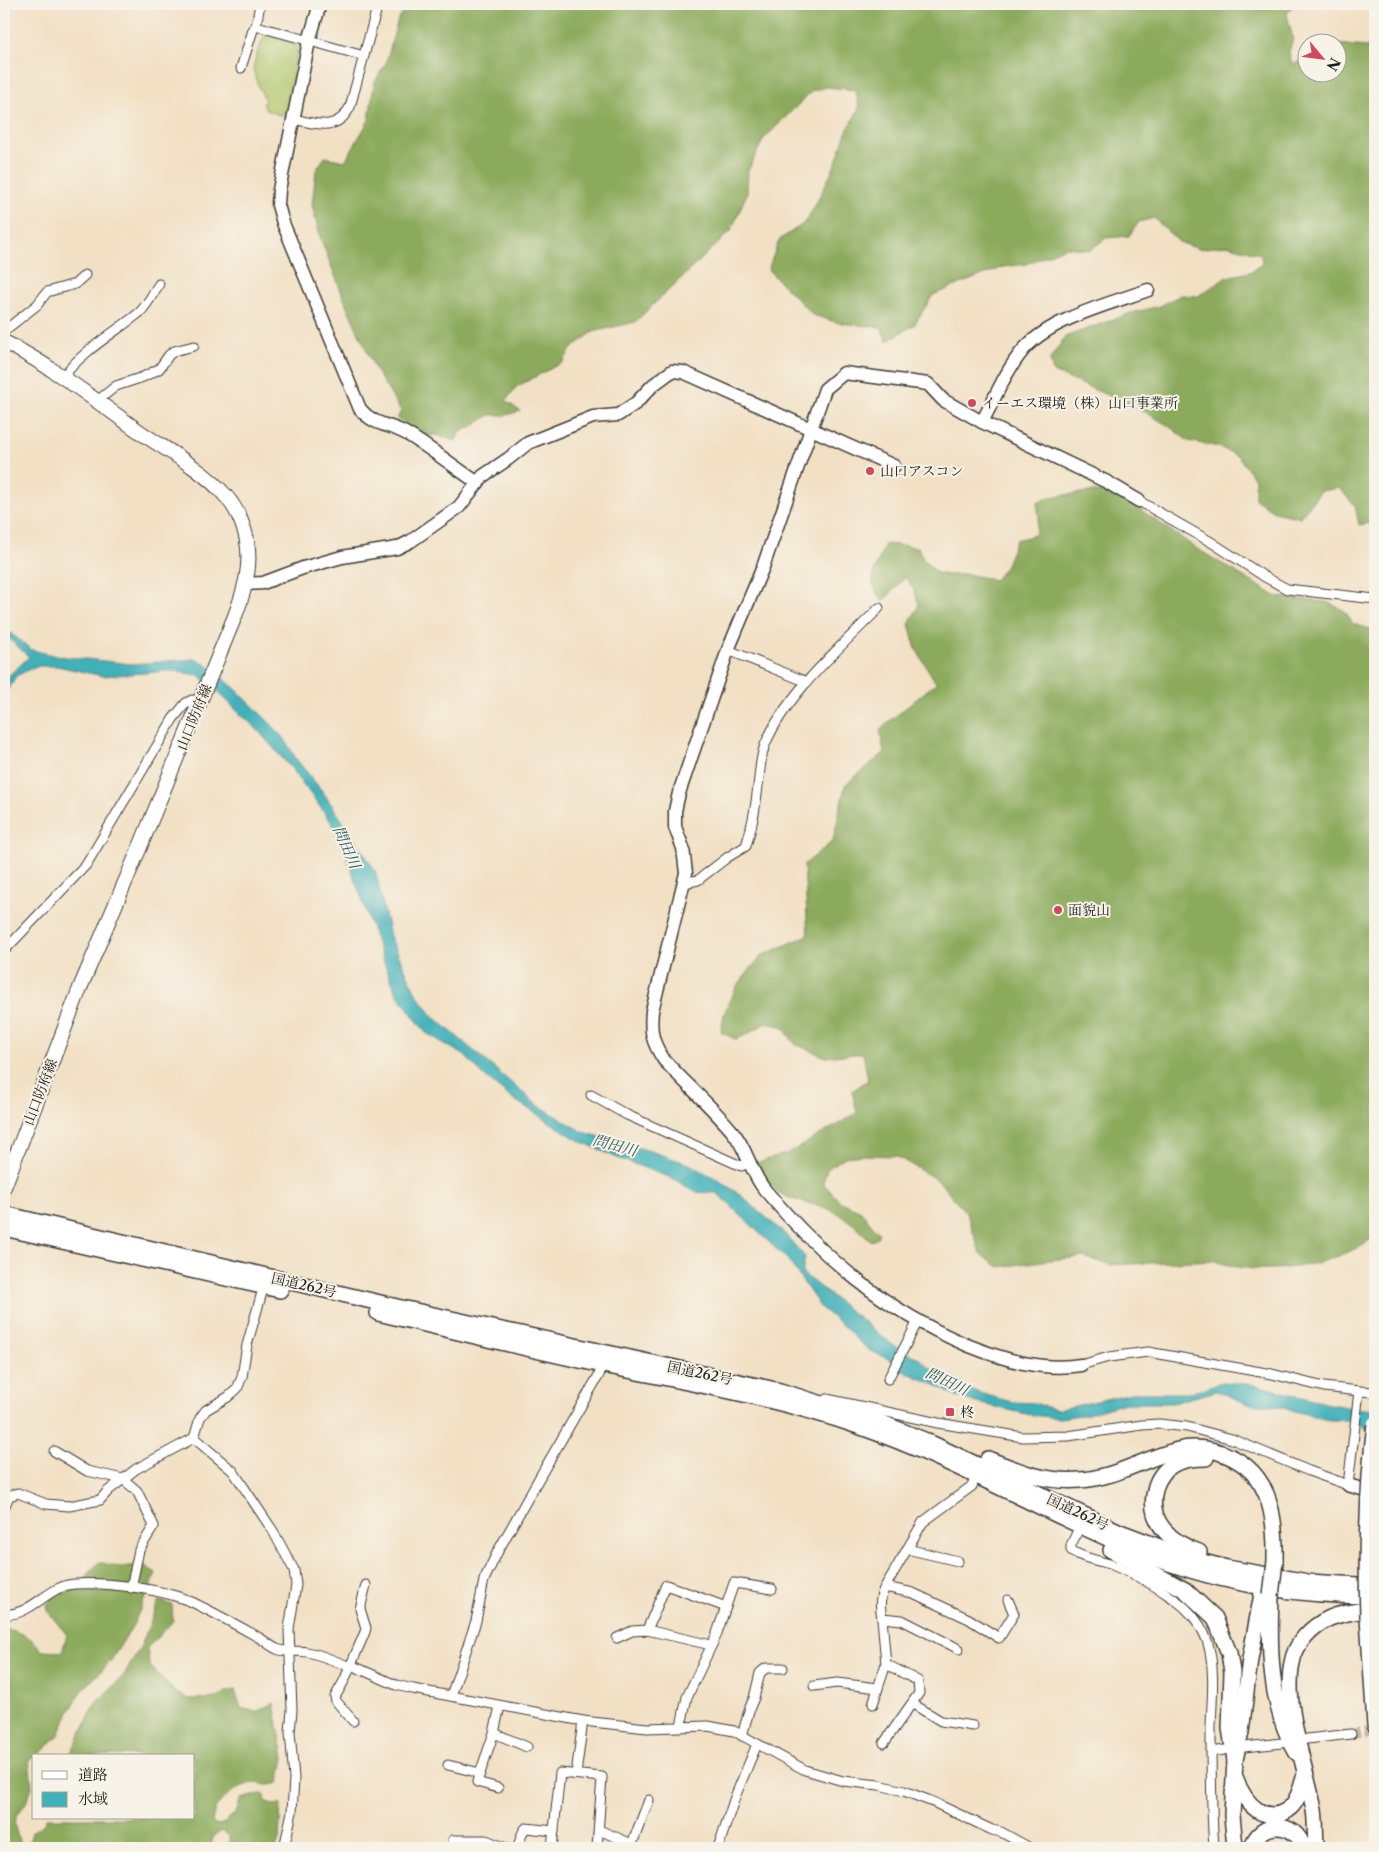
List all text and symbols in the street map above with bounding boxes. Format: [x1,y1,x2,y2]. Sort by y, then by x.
north arrow [1296,32,1346,82]
text: N [1323,55,1344,74]
place label: イーエス環境（株）山口事業所 [982,394,1178,412]
marker: イーエス環境（株）山口事業所 [966,397,978,409]
place label: 山口アスコン [880,462,963,480]
marker: 山口アスコン [864,465,876,477]
street label: 山口防府線 [173,681,215,753]
water label: 問田川 [329,823,366,873]
place label: 面貌山 [1068,901,1110,919]
marker: 面貌山 [1052,904,1064,916]
street label: 山口防府線 [19,1056,61,1128]
water label: 問田川 [591,1130,641,1161]
street label: 国道262号 [270,1269,338,1301]
street label: 国道262号 [666,1357,734,1389]
water label: 問田川 [923,1363,973,1400]
place label: 柊 [960,1403,974,1421]
marker: 柊 [944,1406,956,1418]
street label: 国道262号 [1044,1490,1112,1534]
legend [32,1754,195,1820]
text: 道路 [78,1765,108,1784]
text: 水域 [78,1789,108,1808]

